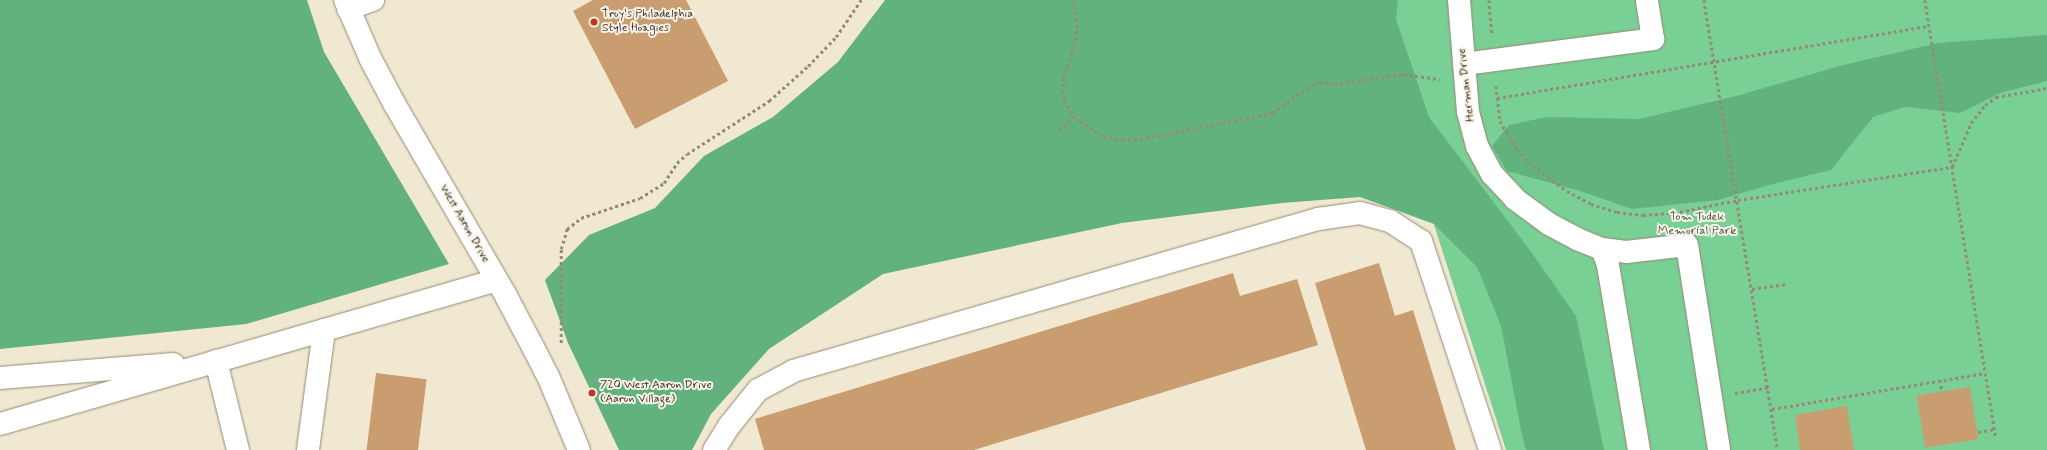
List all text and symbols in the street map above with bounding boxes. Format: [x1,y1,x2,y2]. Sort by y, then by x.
place label: Troy's Philadelphia Style Hoagies [602,8,693,36]
marker: Troy's Philadelphia Style Hoagies [589,17,599,27]
street label: Herman Drive [1455,48,1479,122]
street label: West Aaron Drive [436,183,492,265]
park label: Tom Tudek Memorial Park [1658,211,1736,239]
place label: 720 West Aaron Drive (Aaron Village) [600,379,711,407]
marker: 720 West Aaron Drive (Aaron Village) [587,388,597,398]

